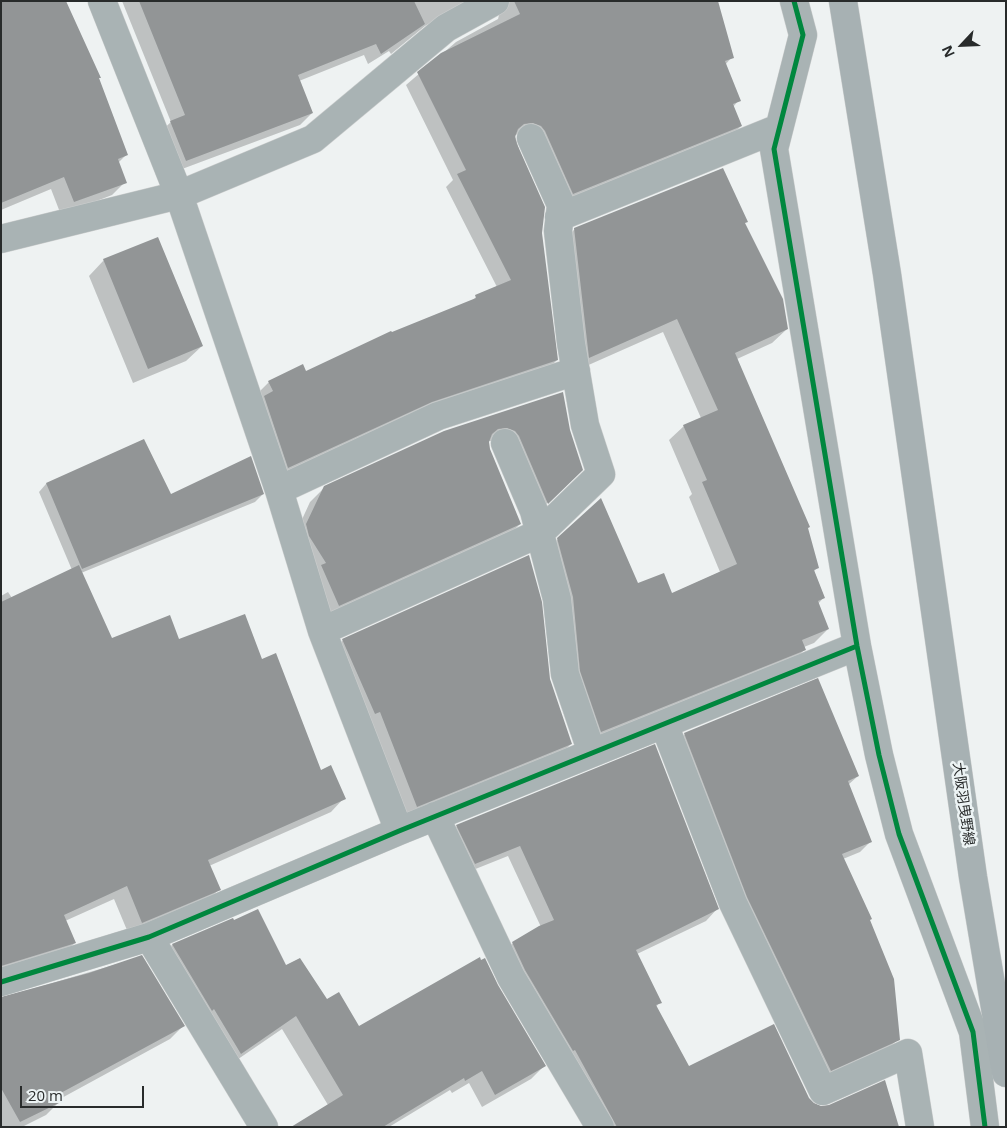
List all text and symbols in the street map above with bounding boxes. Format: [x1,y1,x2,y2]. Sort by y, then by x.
north arrow [937,20,987,70]
text: N [937,42,959,61]
street label: 大阪羽曳野線 [949,761,977,847]
scale bar [22,1076,146,1108]
text: 20 m [28,1085,63,1105]

